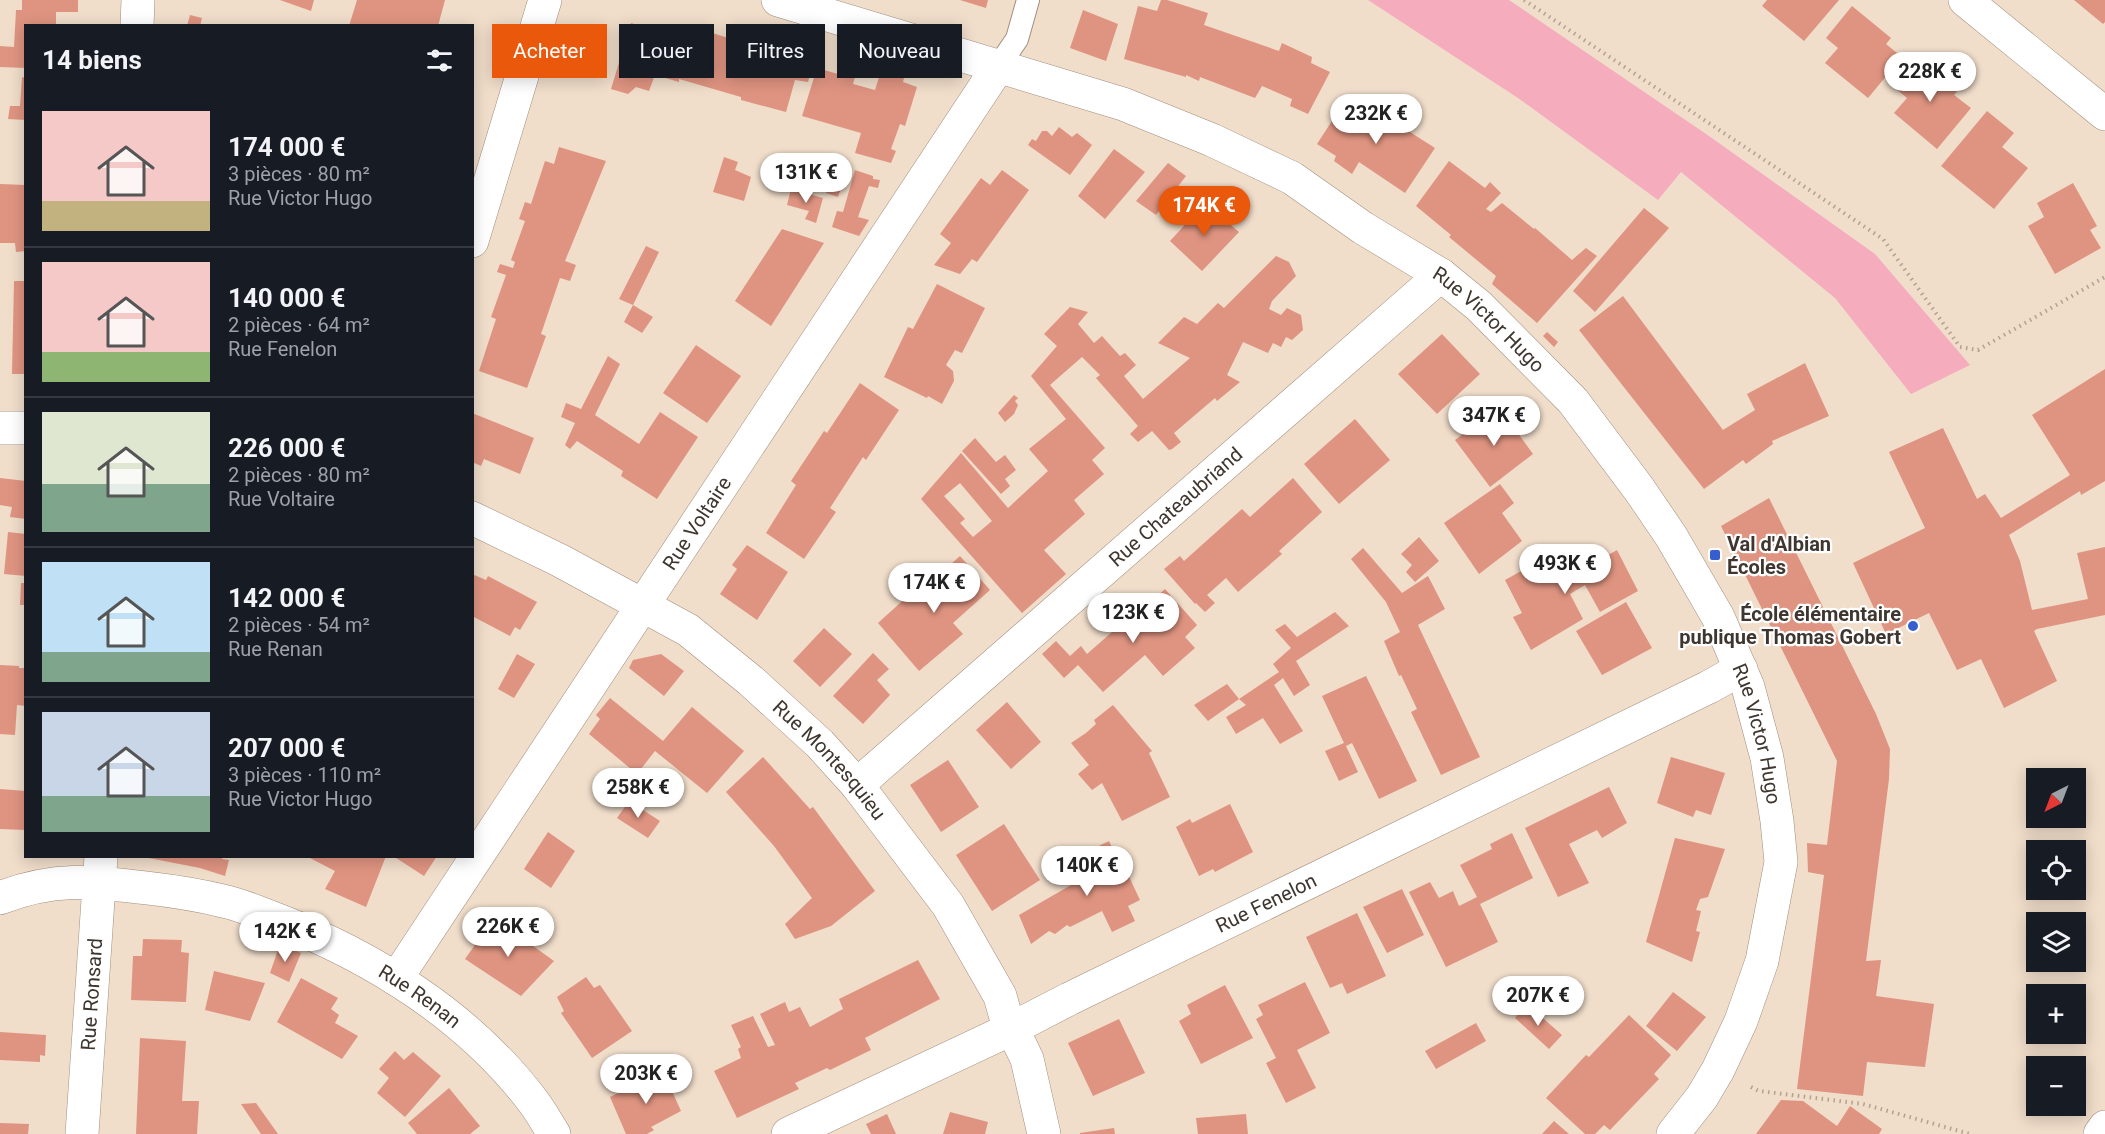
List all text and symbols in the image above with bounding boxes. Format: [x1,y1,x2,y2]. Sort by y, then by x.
chip: Acheter [492,24,607,78]
chip: Louer [619,24,714,78]
chip: Filtres [726,24,825,78]
chip: Nouveau [837,24,962,78]
icon: filters [423,44,456,77]
text: 14 biens [42,45,142,75]
pin: 228K € [1881,52,1979,103]
text: 228K € [1898,59,1962,83]
pin: 232K € [1327,94,1425,145]
text: 232K € [1344,101,1408,125]
text: 174 000 € [228,132,345,162]
icon: home [90,135,162,207]
pin: 131K € [757,153,855,204]
text: 131K € [774,160,838,184]
text: 3 pièces · 80 m² [228,162,370,186]
text: Rue Victor Hugo [228,186,372,210]
pin: 174K € [1155,186,1253,237]
text: 174K € [1172,193,1236,217]
street label: Rue Victor Hugo [1429,261,1550,377]
text: 140 000 € [228,283,345,313]
icon: home [90,286,162,358]
text: 2 pièces · 64 m² [228,313,370,337]
text: Rue Fenelon [228,337,337,361]
pin: 347K € [1445,396,1543,447]
text: 347K € [1462,403,1526,427]
text: 226 000 € [228,433,345,463]
icon: home [90,436,162,508]
street label: Rue Chateaubriand [1104,442,1247,571]
text: 2 pièces · 80 m² [228,463,370,487]
street label: Rue Voltaire [657,472,736,575]
text: Rue Voltaire [228,487,335,511]
place label: Val d'Albian Écoles [1727,532,1831,579]
pin: 493K € [1516,544,1614,595]
marker: Val d'Albian Écoles [1708,548,1722,562]
text: 493K € [1533,551,1597,575]
pin: 174K € [885,563,983,614]
text: 174K € [902,570,966,594]
text: 142 000 € [228,583,345,613]
icon: home [90,586,162,658]
pin: 123K € [1084,593,1182,644]
text: 123K € [1101,600,1165,624]
place label: École élémentaire publique Thomas Gobert [1679,602,1901,649]
text: 2 pièces · 54 m² [228,613,370,637]
marker: École élémentaire publique Thomas Gobert [1906,619,1920,633]
text: Rue Renan [228,637,323,661]
street label: Rue Victor Hugo [1727,660,1786,806]
street label: Rue Montesquieu [768,695,891,825]
text: 207 000 € [228,733,345,763]
icon: home [90,736,162,808]
text: 3 pièces · 110 m² [228,763,381,787]
pin: 258K € [589,768,687,819]
north arrow [2026,768,2086,828]
map controls [2026,768,2086,1116]
text: 258K € [606,775,670,799]
text: Rue Victor Hugo [228,787,372,811]
button: locate [2026,840,2086,900]
pin: 140K € [1038,846,1136,897]
text: 140K € [1055,853,1119,877]
street label: Rue Fenelon [1212,868,1320,938]
pin: 226K € [459,907,557,958]
pin: 142K € [236,912,334,963]
button: layers [2026,912,2086,972]
text: 226K € [476,914,540,938]
text: 142K € [253,919,317,943]
street label: Rue Ronsard [76,937,107,1051]
street label: Rue Renan [374,959,466,1033]
pin: 207K € [1489,976,1587,1027]
text: 207K € [1506,983,1570,1007]
button: + [2026,984,2086,1044]
pin: 203K € [597,1054,695,1105]
button: − [2026,1056,2086,1116]
text: 203K € [614,1061,678,1085]

